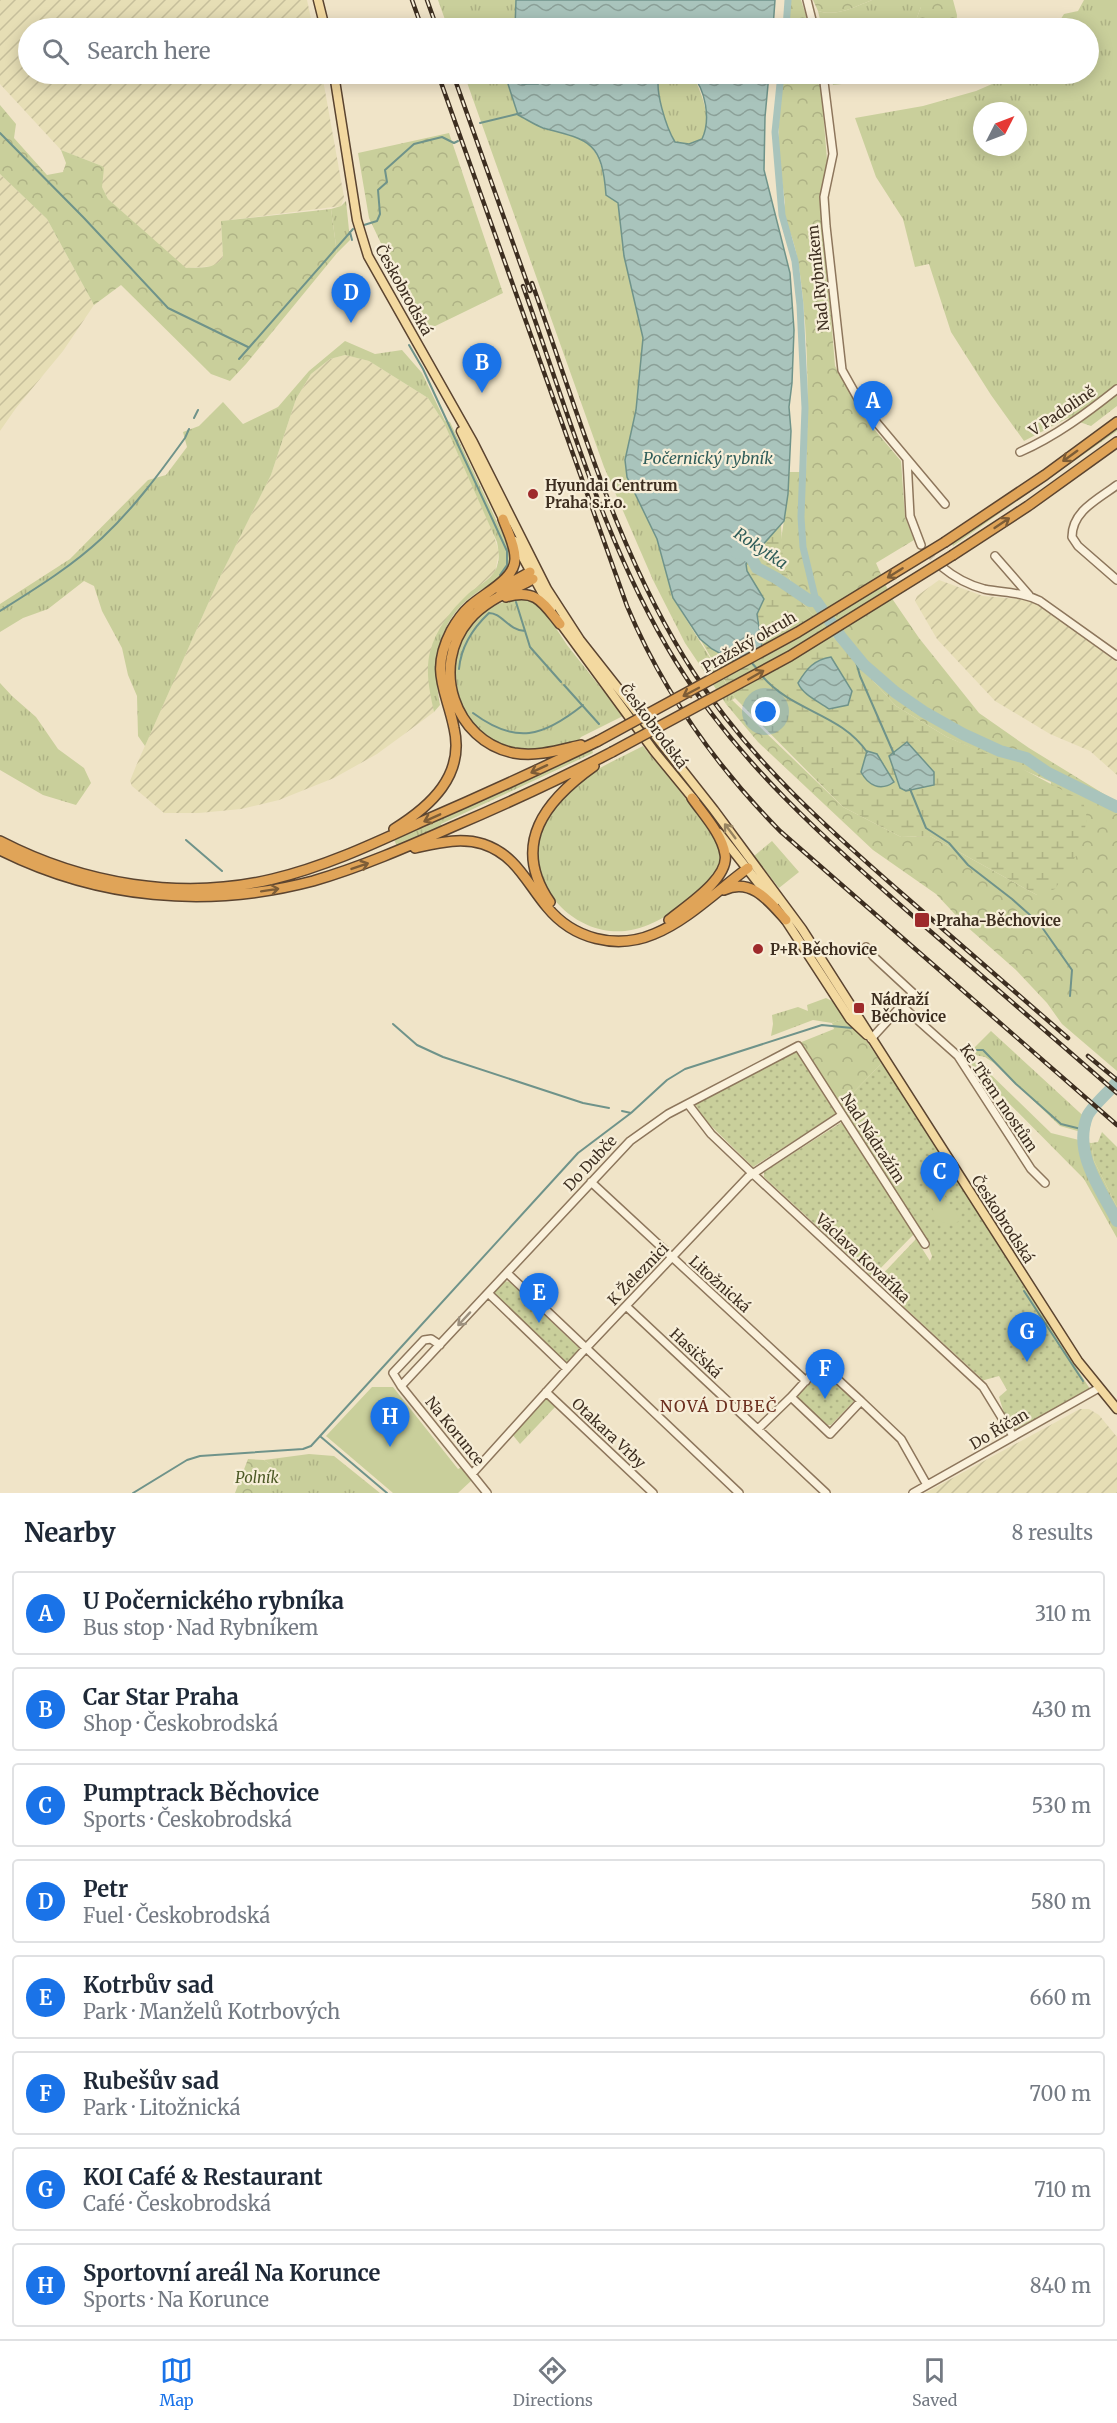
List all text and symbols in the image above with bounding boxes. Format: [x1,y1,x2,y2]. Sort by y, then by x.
search box [18,18,1099,84]
icon: search [39,35,72,68]
text: Search here [87,37,210,65]
north arrow [973,102,1027,156]
street label: Nad Rybníkem [803,224,833,332]
street label: Českobrodská [371,241,438,339]
pin: D [332,274,370,323]
pin: B [462,344,502,393]
pin: A [854,382,892,431]
street label: V Padolině [1024,382,1099,441]
water label: Počernický rybník [643,448,773,468]
one-way arrow [1062,450,1078,463]
place label: Hyundai Centrum Praha s.r.o. [545,476,678,512]
marker: Hyundai Centrum Praha s.r.o. [526,487,540,501]
one-way arrow [993,517,1010,529]
water label: Rokytka [731,523,791,573]
one-way arrow [887,567,904,580]
street label: Pražský okruh [699,607,800,677]
one-way arrow [747,669,765,680]
street label: Českobrodská [616,679,693,772]
one-way arrow [683,686,700,698]
your location [751,697,780,726]
one-way arrow [531,763,549,775]
one-way arrow [423,812,441,824]
one-way arrow [723,823,736,839]
one-way arrow [350,859,369,870]
one-way arrow [260,884,280,895]
marker: Praha-Běchovice [913,911,931,929]
place label: Praha-Běchovice [936,911,1061,930]
place label: P+R Běchovice [770,940,877,959]
marker: P+R Běchovice [751,942,765,956]
place label: Nádraží Běchovice [871,990,946,1026]
marker: Nádraží Běchovice [852,1001,866,1015]
street label: Ke Třem mostům [956,1040,1042,1156]
street label: Nad Nádražím [837,1090,909,1187]
street label: Do Dubče [559,1131,621,1195]
pin: C [920,1152,960,1202]
street label: Českobrodská [968,1171,1039,1266]
street label: Václava Kovaříka [811,1209,914,1307]
street label: K Železnici [603,1238,673,1309]
street label: Litožnická [685,1252,755,1316]
pin: E [520,1274,558,1323]
one-way arrow [457,1312,471,1327]
pin: G [1008,1312,1046,1362]
street label: Hasičská [666,1324,726,1382]
pin: F [806,1350,844,1399]
street label: Na Korunce [421,1393,489,1470]
street label: Otakara Vrby [568,1394,650,1472]
district label: NOVÁ DUBEČ [660,1396,778,1416]
pin: H [370,1398,410,1447]
street label: Do Říčan [966,1404,1032,1453]
park label: Polník [235,1468,279,1487]
text: Nearby [24,1516,116,1549]
text: 8 results [1011,1520,1093,1545]
text: U Počernického rybníka [83,1587,344,1615]
text: A [38,1601,53,1626]
text: 310 m [1035,1601,1091,1626]
text: Bus stop · Nad Rybníkem [83,1615,318,1640]
text: Car Star Praha [83,1683,239,1711]
text: B [39,1697,52,1722]
text: 430 m [1032,1697,1091,1722]
text: Shop · Českobrodská [83,1711,278,1736]
text: Pumptrack Běchovice [83,1779,319,1807]
text: C [39,1793,52,1818]
text: 530 m [1032,1793,1091,1818]
text: Sports · Českobrodská [83,1807,292,1832]
text: Petr [83,1875,128,1903]
text: D [38,1889,53,1914]
text: 580 m [1030,1889,1091,1914]
text: Fuel · Českobrodská [83,1903,270,1928]
text: Kotrbův sad [83,1971,214,1999]
text: E [39,1985,52,2010]
text: 660 m [1029,1985,1091,2010]
text: Park · Manželů Kotrbových [83,1999,340,2024]
text: Rubešův sad [83,2067,219,2095]
text: F [39,2081,52,2106]
text: 700 m [1030,2081,1091,2106]
text: Park · Litožnická [83,2095,240,2120]
text: KOI Café & Restaurant [83,2163,323,2191]
text: G [38,2177,53,2202]
text: 710 m [1034,2177,1091,2202]
text: Café · Českobrodská [83,2191,271,2216]
text: Sportovní areál Na Korunce [83,2259,380,2287]
text: H [37,2273,54,2298]
text: 840 m [1030,2273,1091,2298]
text: Sports · Na Korunce [83,2287,269,2312]
tab: Map [160,2354,194,2410]
tab: Directions [513,2354,593,2410]
tab: Saved [912,2354,957,2410]

